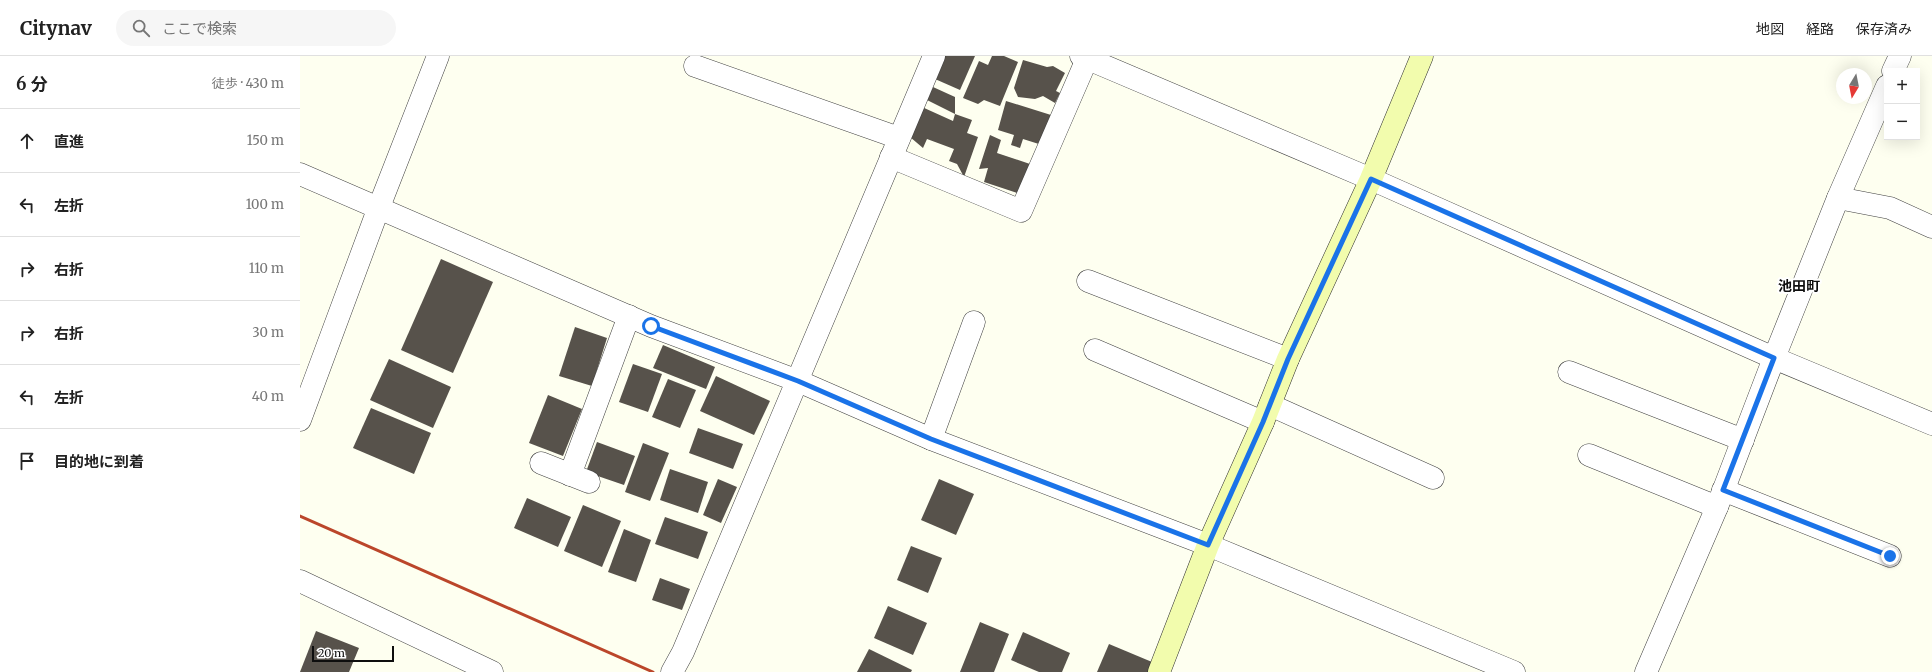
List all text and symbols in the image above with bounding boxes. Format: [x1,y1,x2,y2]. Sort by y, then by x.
search box [116,10,396,46]
text: Citynav [20,16,92,40]
icon: search [130,17,152,39]
text: ここで検索 [162,19,237,38]
text: 地図 [1756,20,1784,38]
text: 経路 [1806,20,1834,38]
text: 保存済み [1856,20,1912,38]
north arrow [1836,68,1872,104]
map controls [1884,68,1920,140]
button: + [1884,68,1920,104]
text: 6 分 [16,73,47,95]
text: 徒歩 · 430 m [212,75,284,92]
button: − [1884,104,1920,140]
icon: ahead [16,130,38,152]
text: 直進 [54,132,84,151]
text: 150 m [247,132,284,149]
icon: left [16,194,38,216]
text: 左折 [54,196,84,215]
text: 100 m [246,196,284,213]
icon: right [16,258,38,280]
text: 右折 [54,260,84,279]
text: 110 m [249,260,284,277]
district label: 池田町 [1778,277,1820,295]
route start [642,317,660,335]
icon: right [16,322,38,344]
text: 右折 [54,324,84,343]
text: 30 m [252,324,284,341]
icon: left [16,386,38,408]
text: 左折 [54,388,84,407]
text: 40 m [252,388,284,405]
icon: arrive [16,450,38,472]
text: 目的地に到着 [54,452,144,471]
route end [1881,547,1899,565]
scale bar [312,644,394,663]
text: 20 m [318,646,345,660]

